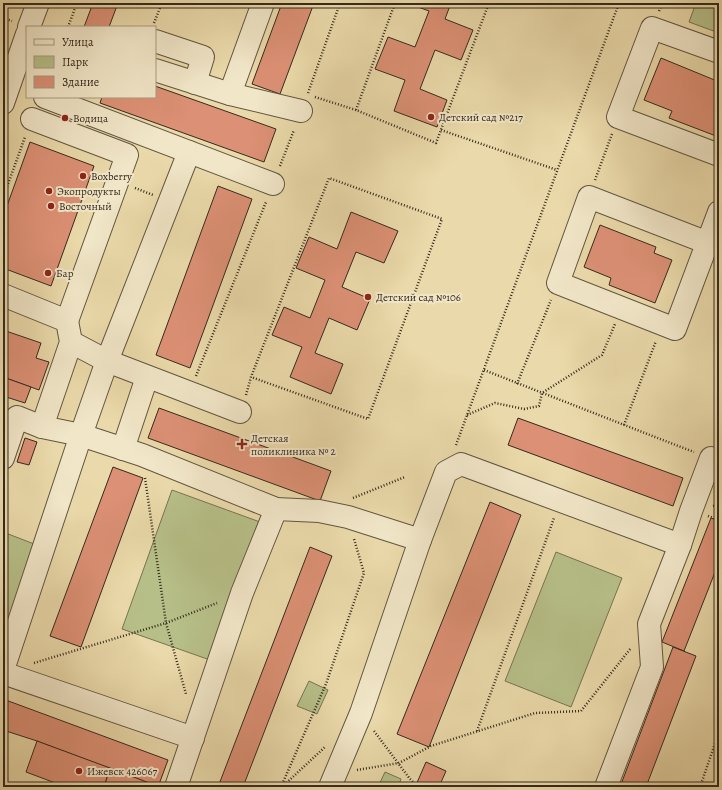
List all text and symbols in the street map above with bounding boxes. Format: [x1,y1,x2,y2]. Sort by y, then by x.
legend [26,26,156,98]
text: Улица [62,34,94,50]
text: Парк [62,54,88,70]
text: Здание [62,74,99,90]
place label: Детский сад №217 [439,110,523,125]
place label: Водица [73,111,109,126]
marker: Детский сад №217 [426,112,436,122]
marker: Водица [60,113,70,123]
place label: Boxberry [91,169,132,184]
marker: Boxberry [78,171,88,181]
place label: Экопродукты [57,184,121,199]
marker: Экопродукты [44,186,54,196]
place label: Восточный [59,199,112,214]
marker: Восточный [46,201,56,211]
place label: Бар [56,266,74,281]
marker: Бар [43,268,53,278]
place label: Детский сад №106 [376,290,461,305]
marker: Детский сад №106 [363,292,373,302]
place label: Детская поликлиника № 2 [251,431,336,459]
marker: Детская поликлиника № 2 [236,438,248,450]
place label: Ижевск 426067 [87,764,157,779]
marker: Ижевск 426067 [74,766,84,776]

